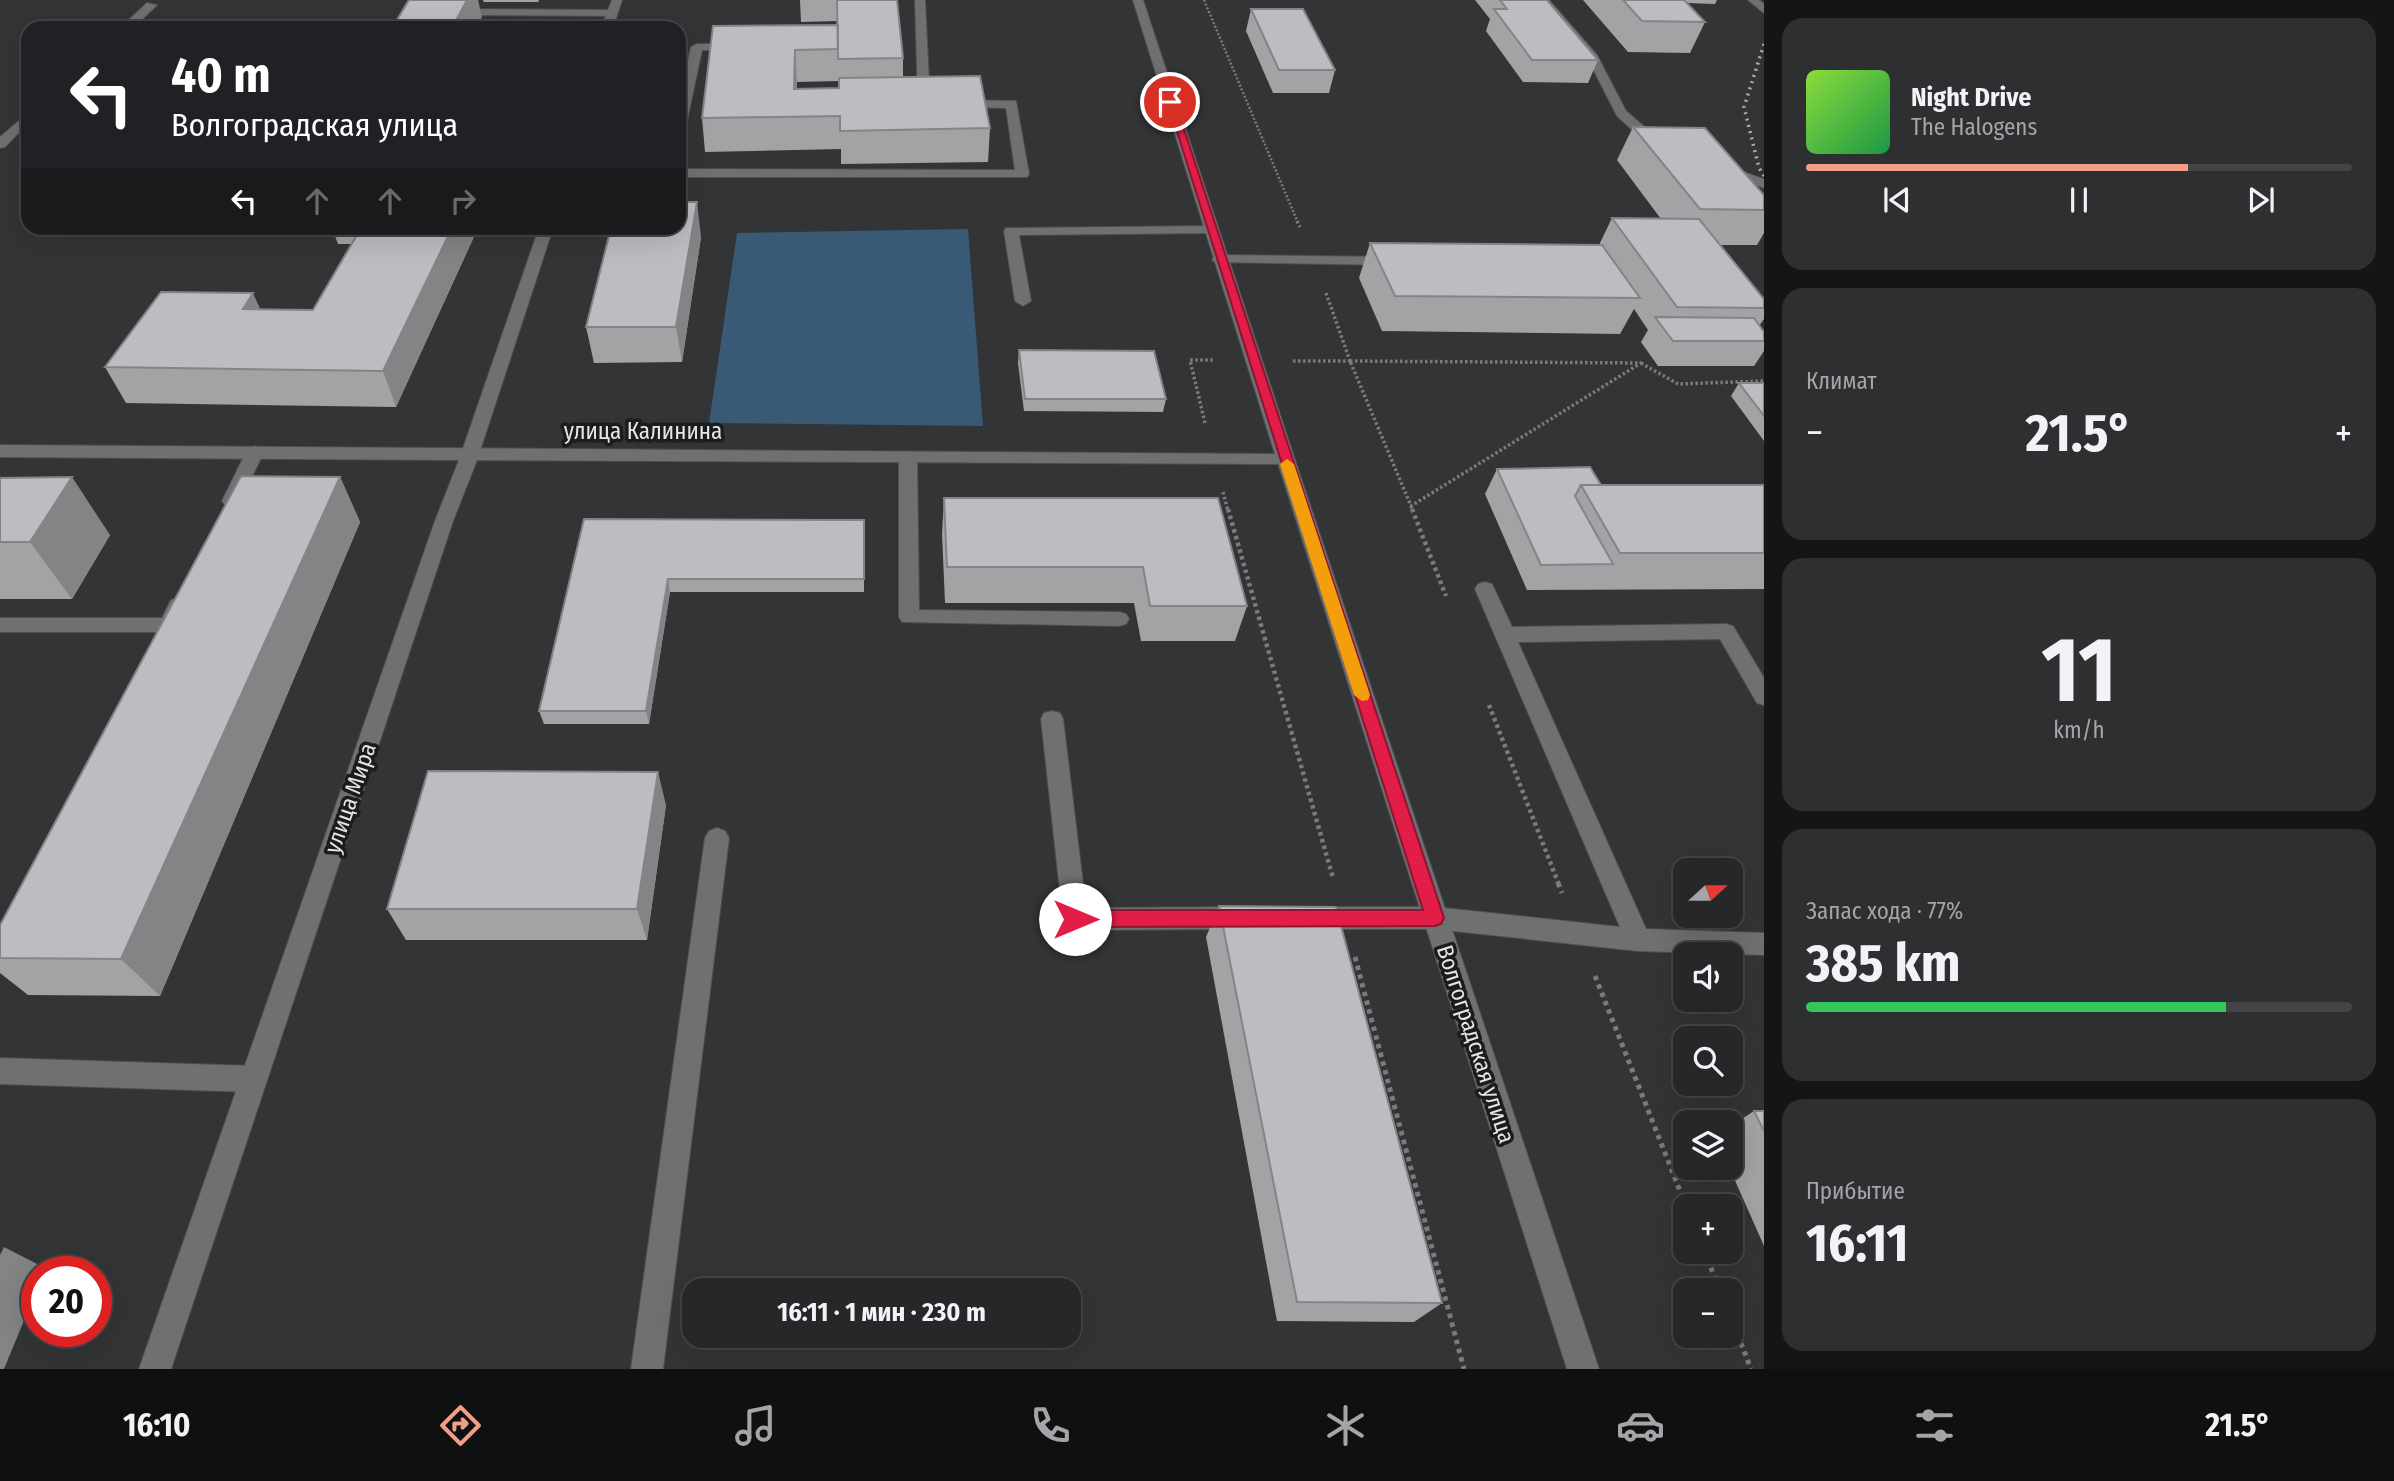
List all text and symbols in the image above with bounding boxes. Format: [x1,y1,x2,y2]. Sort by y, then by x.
text: 40 m [171,46,271,105]
icon: left [56,49,147,140]
pin [1140,72,1200,132]
text: Night Drive [1911,82,2031,113]
icon: arrive [1151,83,1189,121]
text: Волгоградская улица [171,106,458,144]
text: The Halogens [1911,113,2037,141]
icon: previous [1878,181,1916,219]
icon: pause [2060,181,2098,219]
icon: next [2242,181,2280,219]
icon: left [225,182,263,220]
icon: ahead [298,182,336,220]
icon: ahead [371,182,409,220]
icon: right [444,182,482,220]
text: Климат [1806,367,1877,395]
text: 21.5° [2025,402,2132,465]
text: − [1806,410,1823,456]
text: + [2335,410,2352,456]
street label: улица Калинина [564,417,722,445]
text: 11 [2041,616,2117,725]
text: km/h [2053,716,2105,744]
street label: улица Мира [318,739,382,857]
north arrow [1673,858,1743,928]
map controls [1673,858,1743,1348]
position arrow [1038,882,1112,956]
text: Запас хода · 77% [1806,897,1963,925]
text: 385 km [1806,932,1961,995]
street label: Волгоградская улица [1431,942,1521,1146]
button: sound [1673,942,1743,1012]
button: search [1673,1026,1743,1096]
button: layers [1673,1110,1743,1180]
text: Прибытие [1806,1177,1905,1205]
button: + [1673,1194,1743,1264]
text: 16:11 [1806,1212,1908,1275]
speed limit sign: 20 [21,1256,112,1347]
button: − [1673,1278,1743,1348]
text: 16:11 · 1 мин · 230 m [777,1297,986,1328]
icon: directions [436,1401,485,1450]
icon: music [731,1401,780,1450]
icon: phone [1026,1401,1075,1450]
icon: climate [1321,1401,1370,1450]
icon: car [1616,1401,1665,1450]
icon: filters [1910,1401,1959,1450]
text: 16:10 [123,1406,190,1444]
text: 21.5° [2205,1406,2271,1444]

